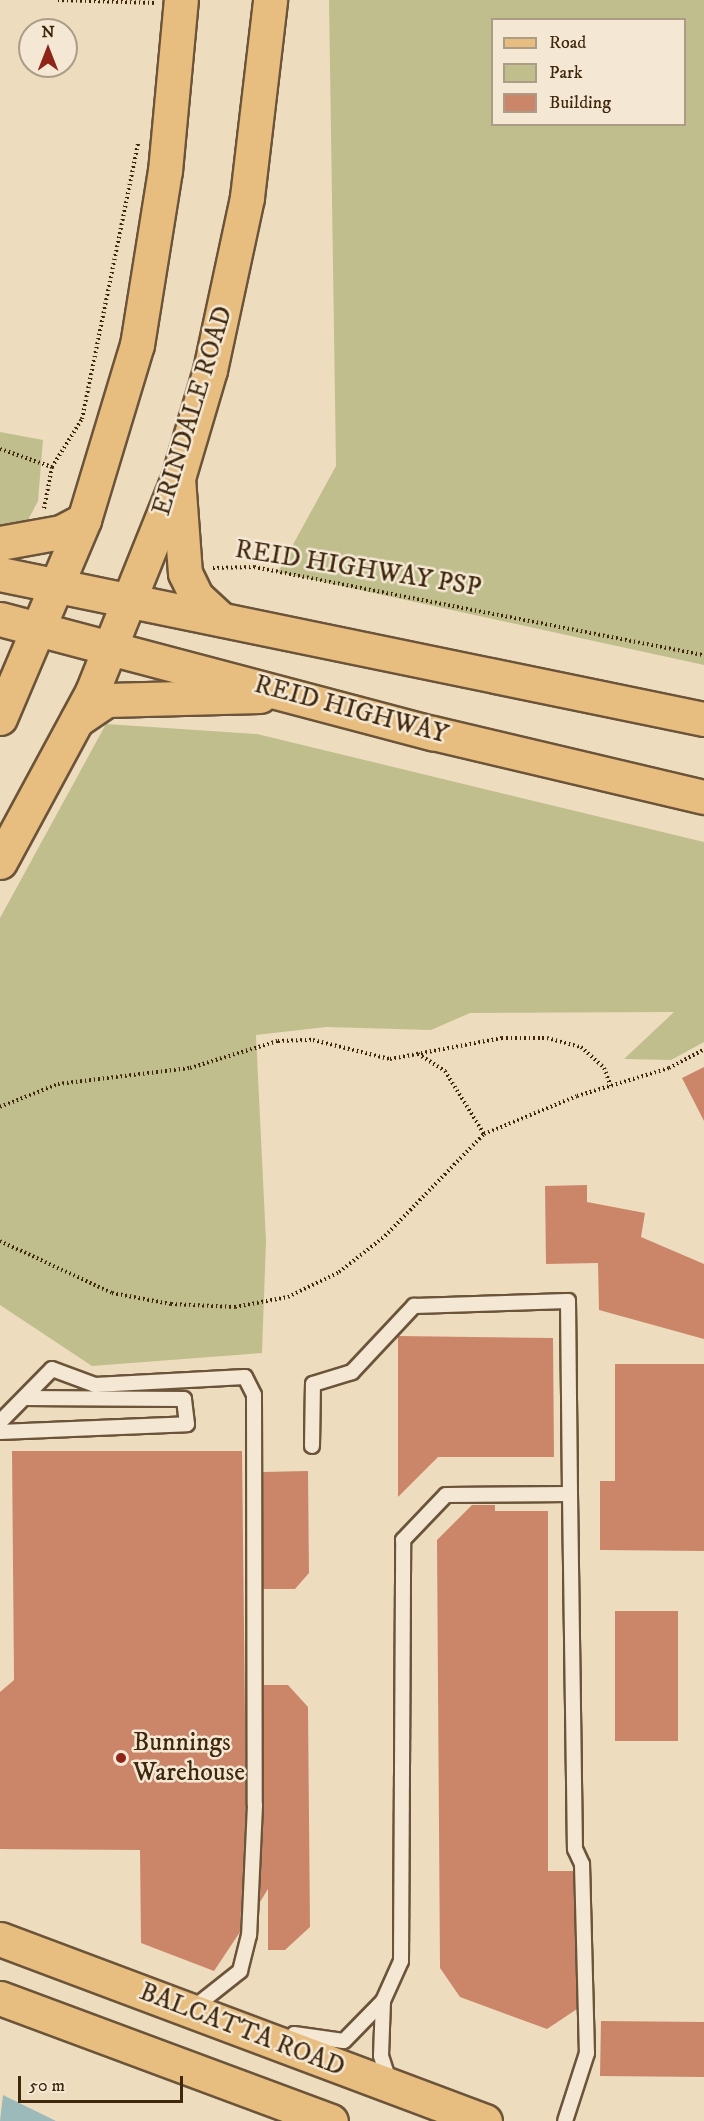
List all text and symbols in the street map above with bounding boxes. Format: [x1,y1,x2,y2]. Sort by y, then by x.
north arrow [18,18,78,78]
legend [491,18,686,126]
text: N [41,22,55,42]
text: Road [549,32,586,54]
text: Park [549,62,583,84]
text: Building [549,92,611,114]
street label: ERINDALE ROAD [146,303,240,519]
street label: REID HIGHWAY PSP [233,534,483,604]
street label: REID HIGHWAY [251,669,451,751]
place label: Bunnings Warehouse [133,1727,245,1788]
marker: Bunnings Warehouse [114,1751,128,1765]
street label: BALCATTA ROAD [135,1976,349,2084]
scale bar [21,2064,186,2102]
text: 50 m [29,2075,65,2097]

